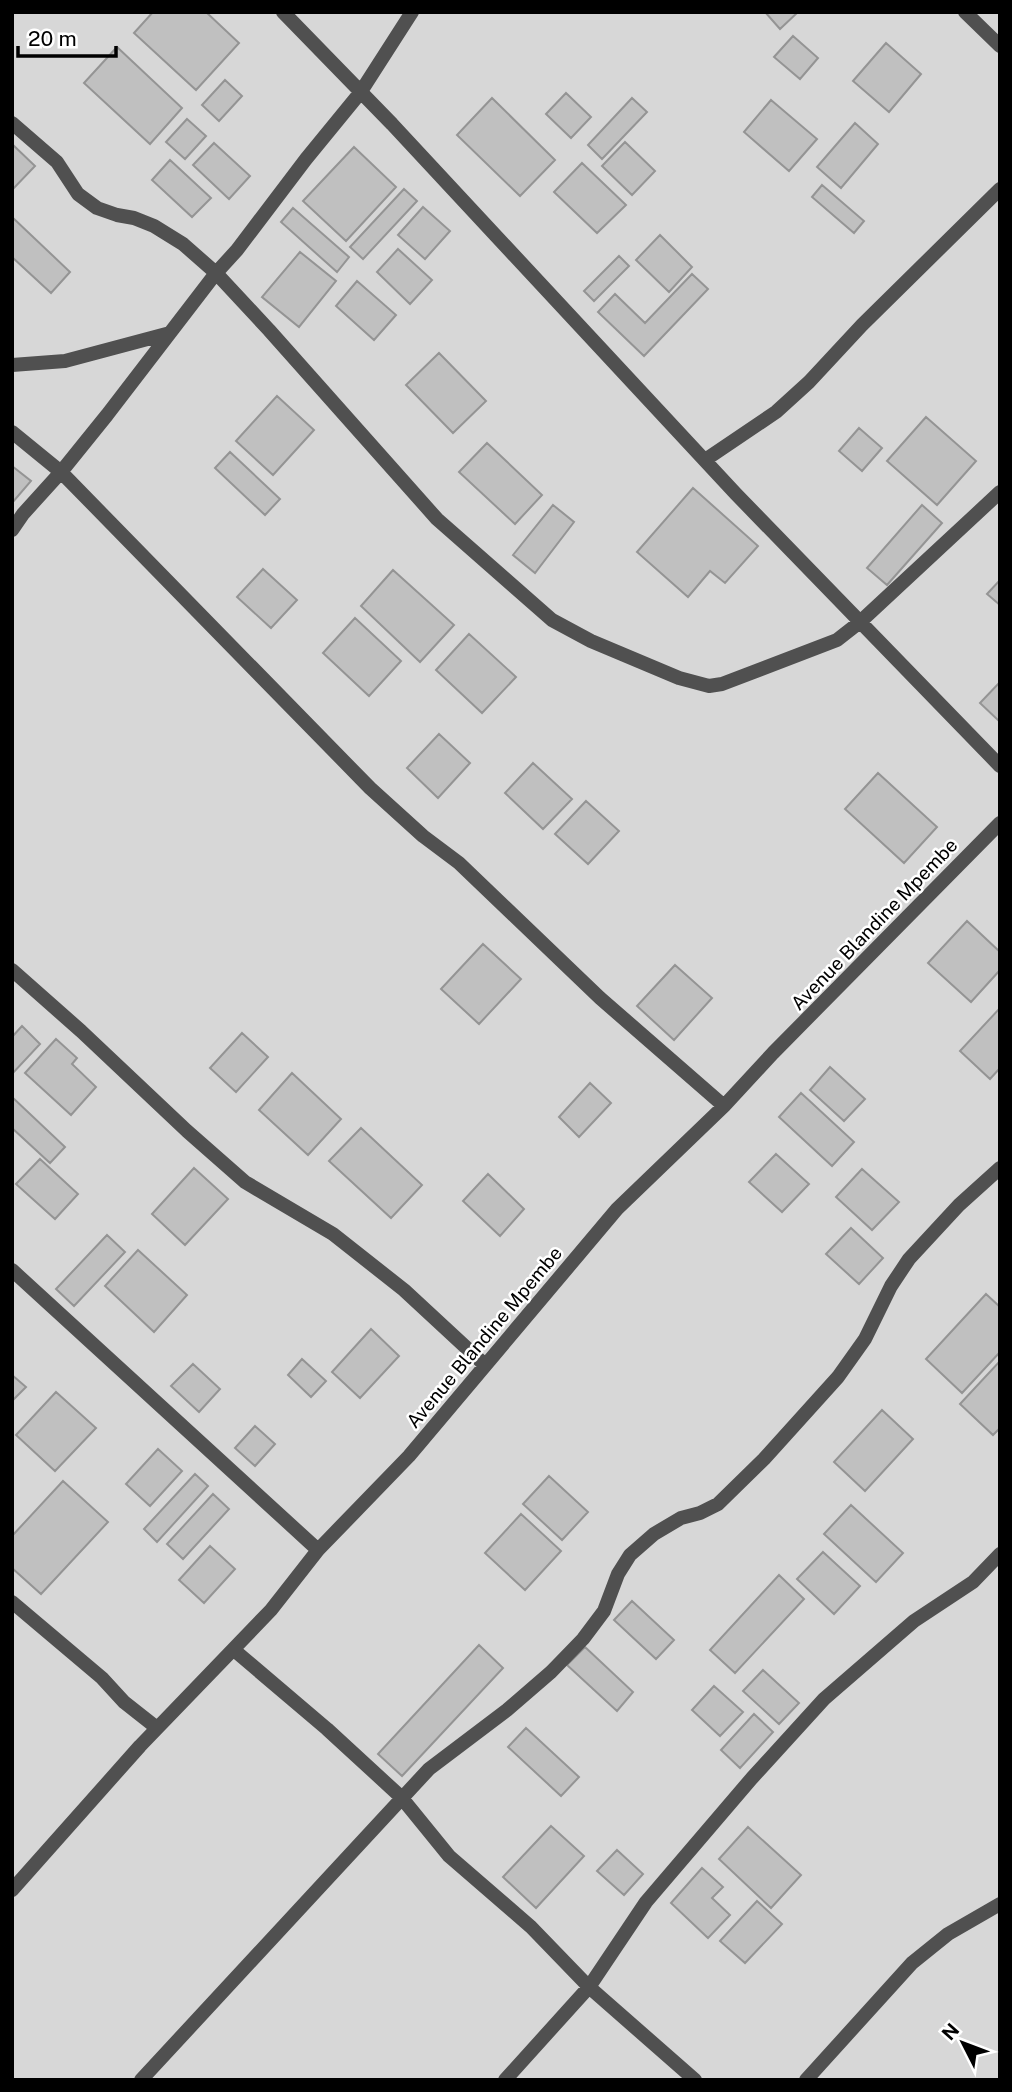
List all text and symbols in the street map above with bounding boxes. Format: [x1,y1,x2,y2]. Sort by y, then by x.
scale bar [18,14,116,58]
text: 20 m [28,26,77,51]
street label: Avenue Blandine Mpembe [786,834,962,1014]
street label: Avenue Blandine Mpembe [402,1242,566,1432]
north arrow [928,2008,998,2078]
text: N [937,2019,964,2045]

